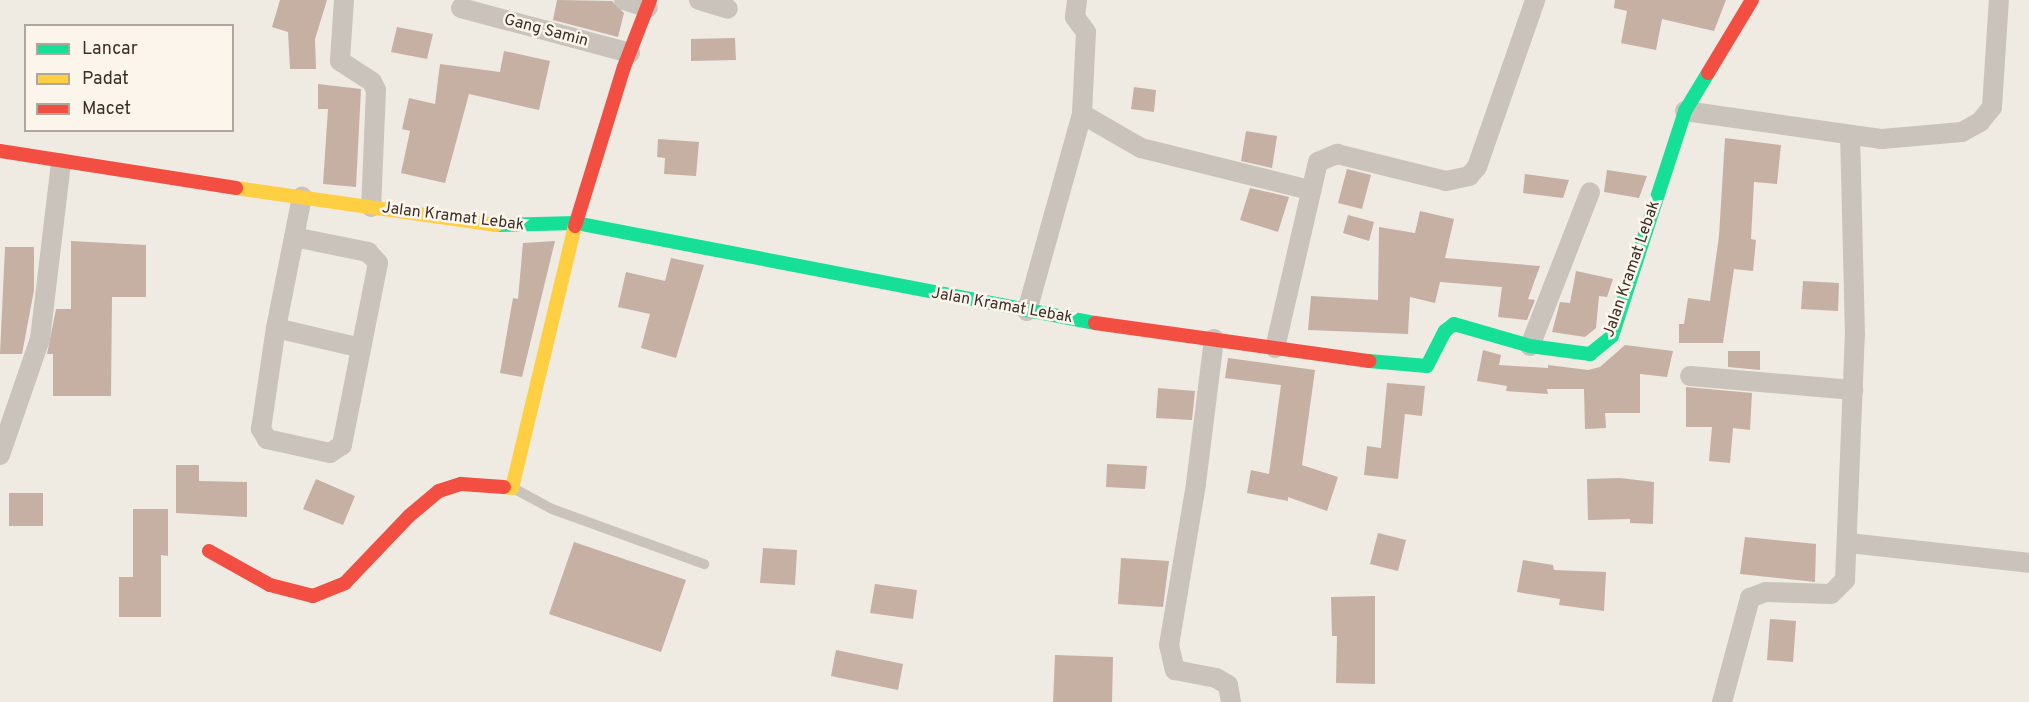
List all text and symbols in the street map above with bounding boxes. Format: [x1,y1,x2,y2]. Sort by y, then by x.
street label: Gang Samin [502,11,590,51]
legend [24,24,234,132]
text: Lancar [82,38,138,61]
text: Padat [82,68,129,91]
text: Macet [82,98,131,121]
street label: Jalan Kramat Lebak [1600,198,1664,340]
street label: Jalan Kramat Lebak [381,199,525,235]
street label: Jalan Kramat Lebak [930,284,1074,328]

